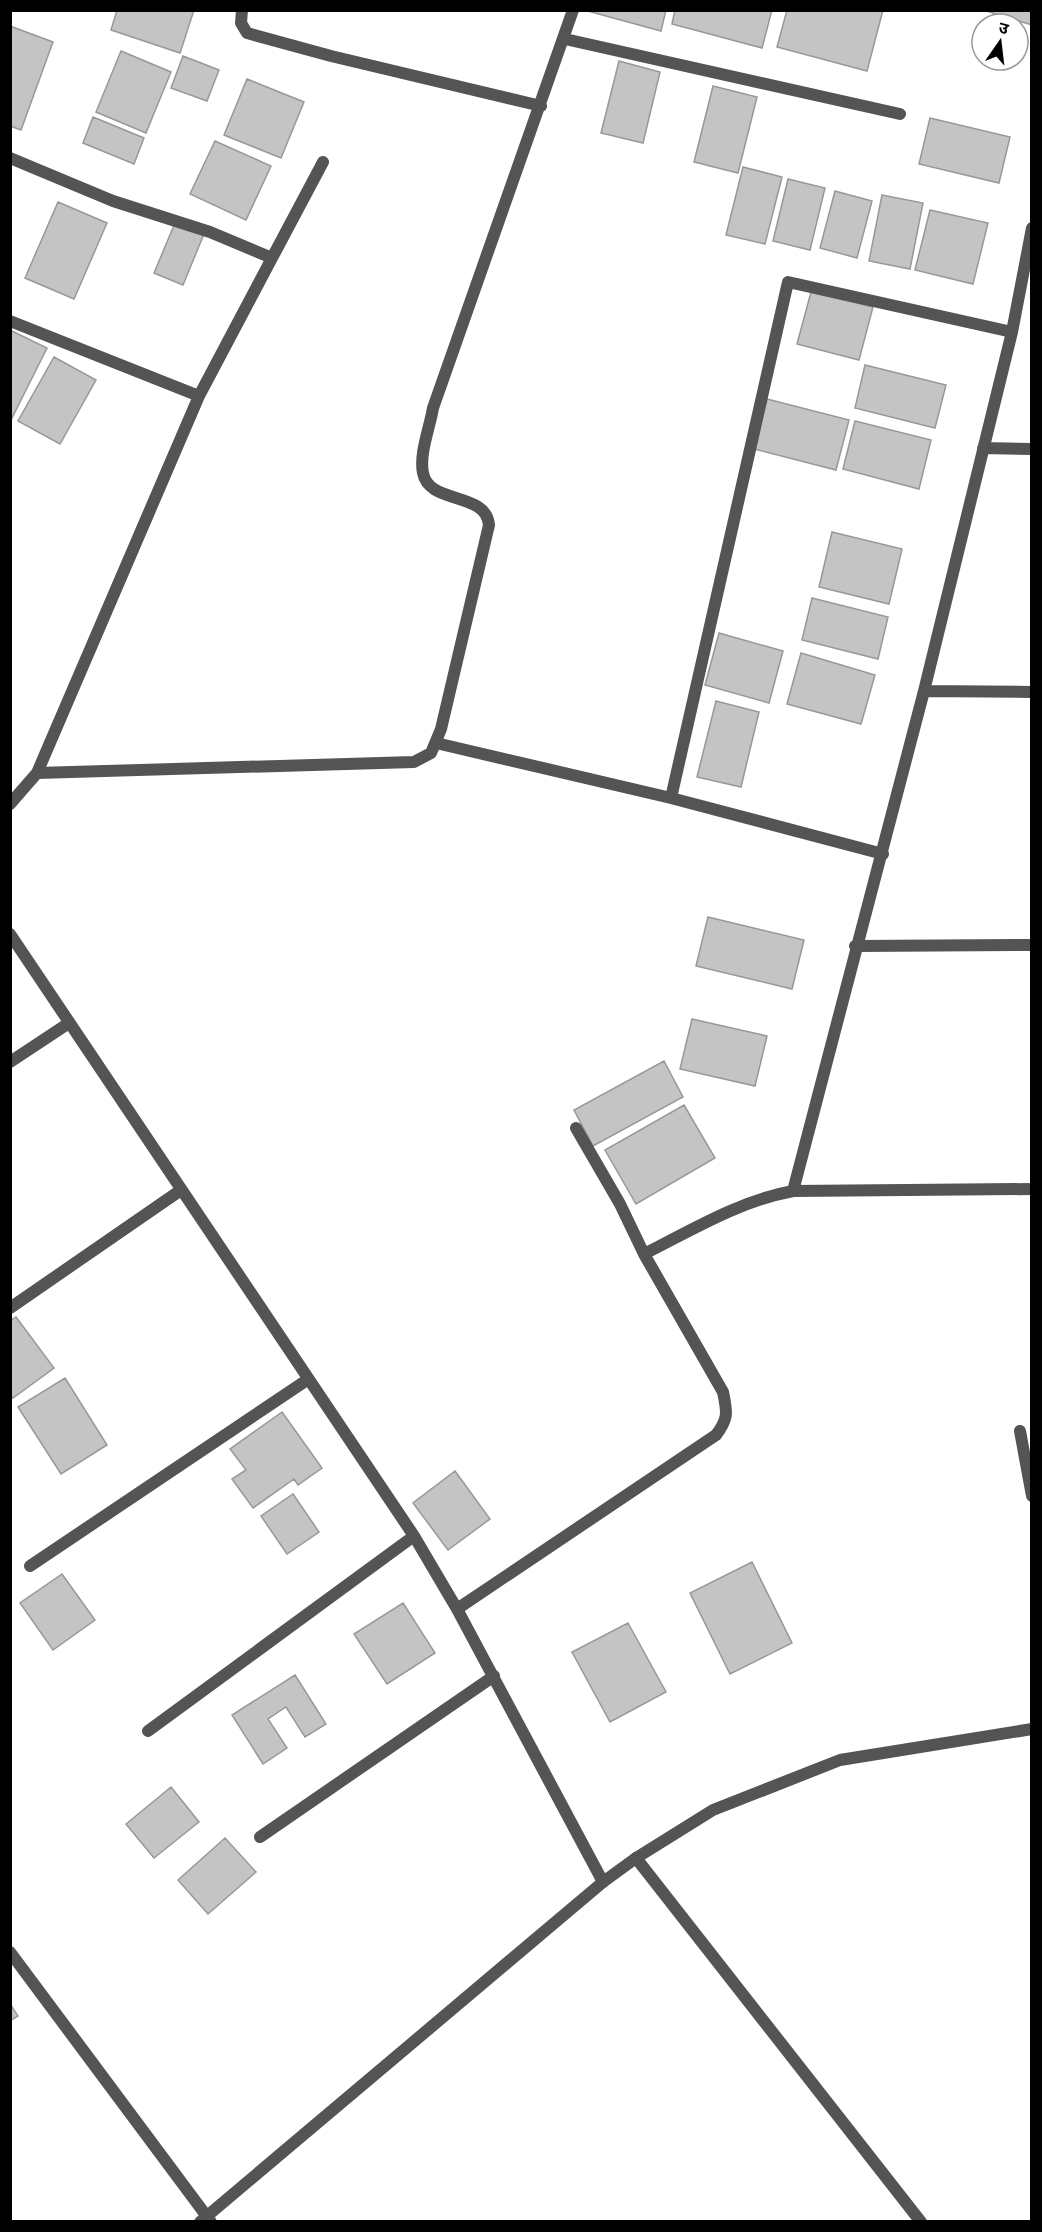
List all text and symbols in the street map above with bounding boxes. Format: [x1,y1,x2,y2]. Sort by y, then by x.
north arrow [970,12,1030,72]
text: उ [996,17,1011,39]

